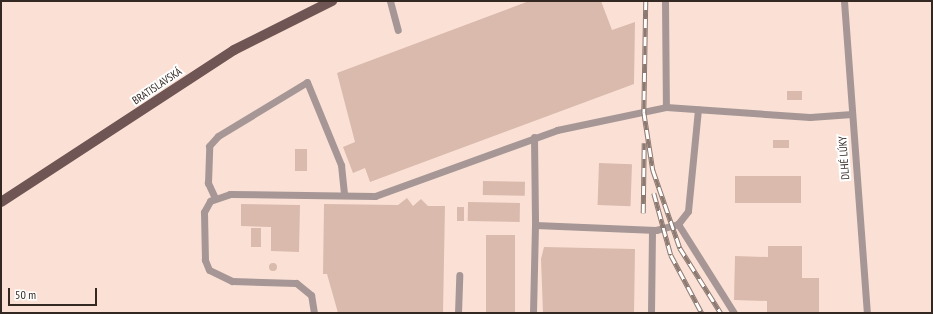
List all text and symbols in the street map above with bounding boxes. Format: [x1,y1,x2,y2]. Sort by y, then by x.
street label: BRATISLAVSKÁ [130,65,184,107]
street label: DLHÉ LÚKY [836,136,852,180]
scale bar [10,280,99,306]
text: 50 m [15,287,36,302]

